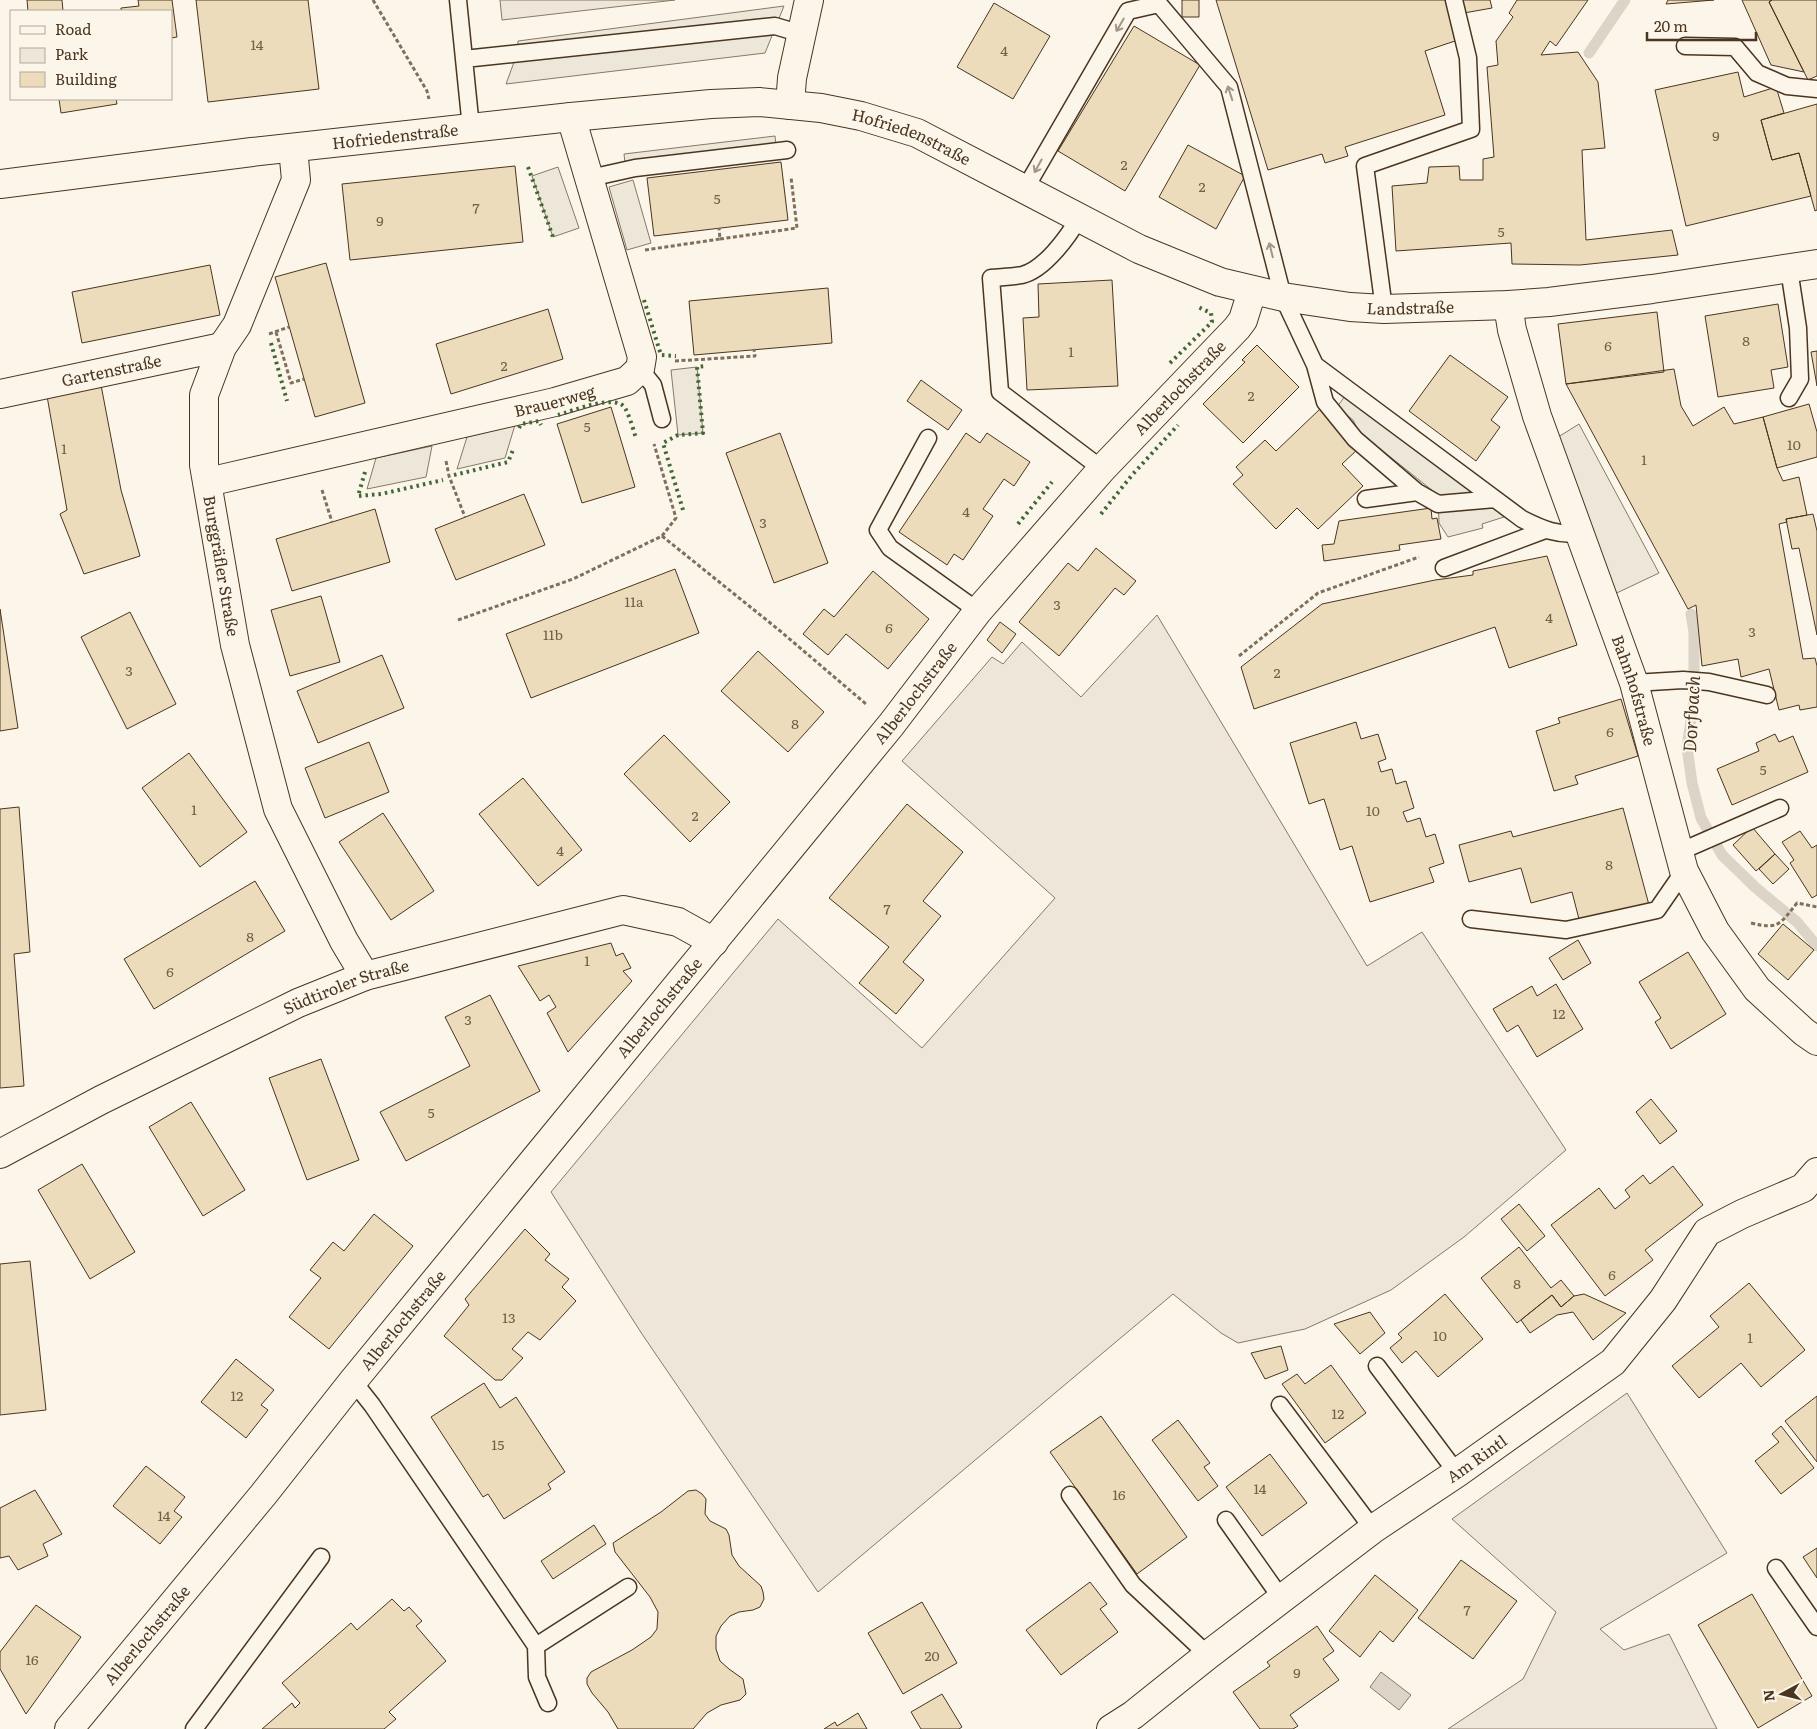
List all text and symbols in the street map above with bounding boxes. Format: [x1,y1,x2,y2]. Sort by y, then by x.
legend [10,10,172,100]
scale bar [1647,10,1756,42]
text: 20 m [1654,14,1688,37]
text: Road [55,17,91,40]
one-way arrow [1114,18,1124,32]
house number: 14 [251,34,264,54]
house number: 4 [1000,40,1008,60]
text: Park [55,42,89,65]
text: Building [55,67,117,90]
one-way arrow [1224,85,1234,101]
street label: Hofriedenstraße [850,101,976,170]
street label: Hofriedenstraße [331,116,459,154]
house number: 9 [1712,125,1720,145]
house number: 2 [1120,154,1128,174]
one-way arrow [1033,158,1043,173]
house number: 2 [1198,176,1206,196]
house number: 5 [713,188,721,208]
house number: 7 [472,197,480,217]
house number: 9 [376,210,384,230]
house number: 5 [1497,221,1505,241]
one-way arrow [1266,243,1275,259]
street label: Landstraße [1366,294,1454,320]
house number: 8 [1742,330,1750,350]
street label: Alberlochstraße [1128,334,1231,440]
house number: 6 [1604,335,1612,355]
house number: 1 [1068,341,1074,361]
street label: Gartenstraße [59,347,164,392]
house number: 2 [500,355,508,375]
street label: Brauerweg [512,378,598,422]
house number: 2 [1247,385,1255,405]
house number: 5 [583,416,591,436]
house number: 10 [1787,434,1801,454]
house number: 1 [61,438,67,458]
house number: 1 [1641,449,1647,469]
street label: Burggräfler Straße [198,493,246,638]
house number: 4 [962,501,970,521]
house number: 3 [759,512,767,532]
house number: 11a [625,591,644,611]
house number: 3 [1053,594,1061,614]
house number: 4 [1545,607,1553,627]
house number: 6 [885,617,893,637]
house number: 3 [1748,621,1756,641]
house number: 11b [543,624,563,644]
street label: Bahnhofstraße [1606,631,1663,748]
street label: Alberlochstraße [867,636,962,749]
house number: 3 [125,660,133,680]
house number: 2 [1273,662,1281,682]
water label: Dorfbach [1675,674,1706,753]
house number: 8 [791,713,799,733]
house number: 6 [1606,721,1614,741]
house number: 5 [1759,759,1767,779]
house number: 1 [191,799,197,819]
house number: 10 [1366,800,1380,820]
house number: 2 [691,805,699,825]
house number: 4 [556,840,564,860]
house number: 8 [1605,854,1613,874]
house number: 7 [883,898,891,918]
house number: 8 [246,926,254,946]
house number: 1 [584,950,590,970]
street label: Südtiroler Straße [278,952,411,1020]
street label: Alberlochstraße [610,952,707,1063]
house number: 6 [166,961,174,981]
house number: 12 [1553,1003,1565,1023]
house number: 3 [464,1009,472,1029]
house number: 5 [427,1102,435,1122]
street label: Alberlochstraße [354,1264,451,1375]
house number: 6 [1608,1264,1616,1284]
house number: 8 [1513,1273,1521,1293]
house number: 13 [502,1307,516,1327]
house number: 10 [1433,1325,1447,1345]
house number: 1 [1747,1327,1753,1347]
house number: 12 [231,1385,243,1405]
house number: 12 [1332,1403,1344,1423]
street label: Am Rintl [1441,1428,1511,1488]
house number: 15 [492,1434,504,1454]
house number: 14 [1254,1478,1267,1498]
house number: 16 [1112,1484,1126,1504]
house number: 14 [158,1505,171,1525]
street label: Alberlochstraße [97,1579,195,1690]
house number: 7 [1463,1599,1471,1619]
house number: 20 [924,1645,940,1665]
house number: 16 [25,1649,39,1669]
house number: 9 [1293,1662,1301,1682]
north arrow [1757,1669,1807,1719]
text: N [1757,1688,1779,1703]

